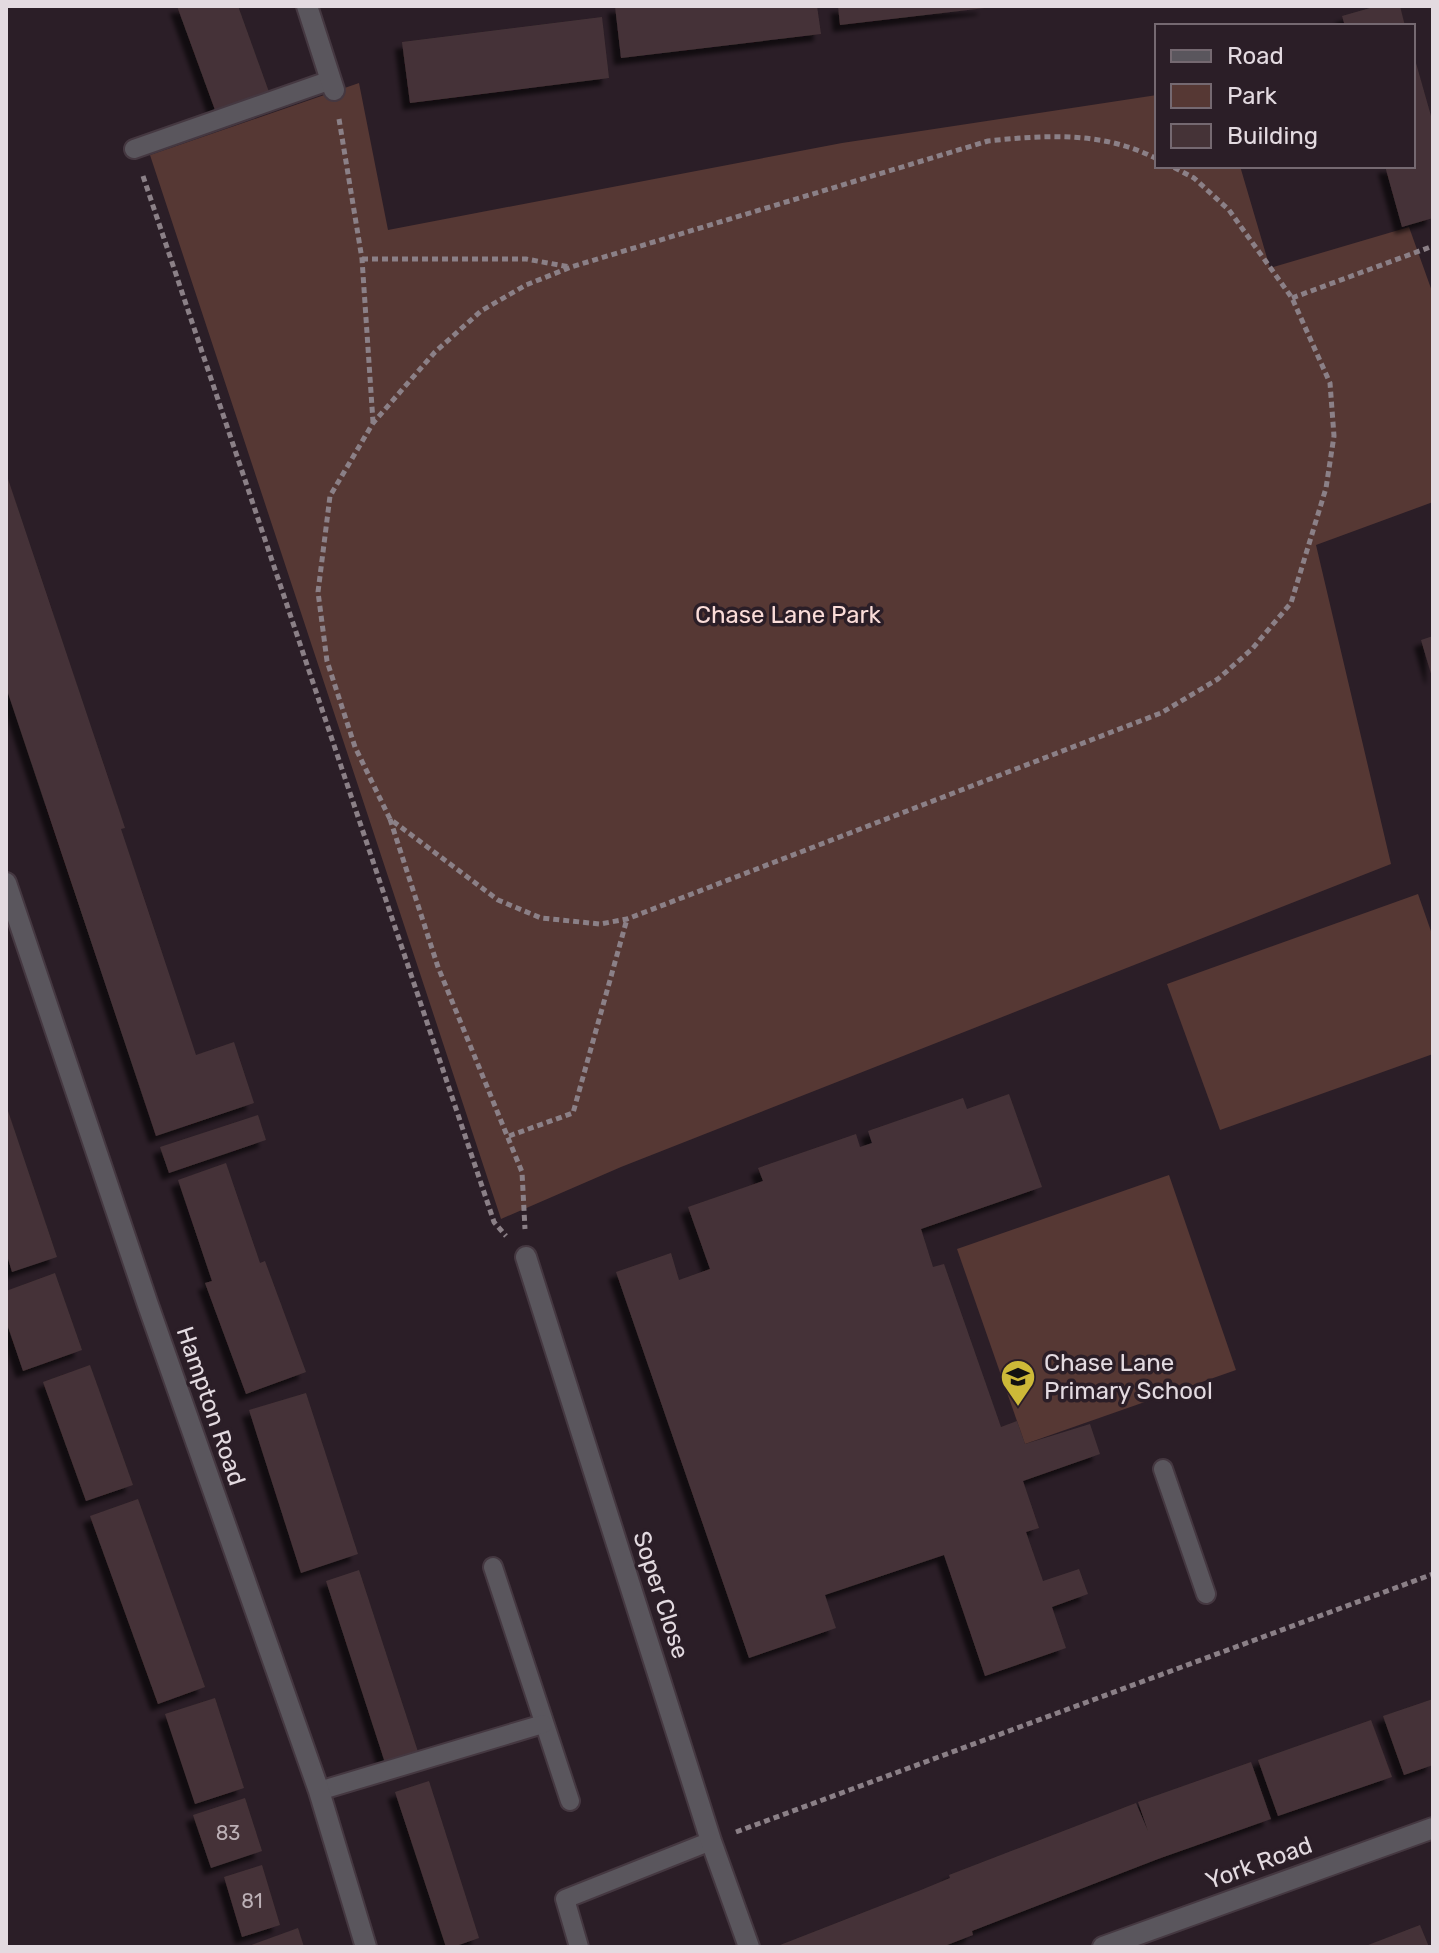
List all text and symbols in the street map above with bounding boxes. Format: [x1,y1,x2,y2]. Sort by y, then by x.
legend [1155,24,1415,168]
text: Road [1227,42,1284,70]
text: Park [1227,82,1278,110]
text: Building [1227,122,1318,150]
park label: Chase Lane Park [695,601,882,629]
street label: Hampton Road [171,1323,251,1489]
place label: Chase Lane Primary School [1044,1349,1213,1405]
school or university icon: Chase Lane Primary School [999,1358,1037,1408]
street label: Soper Close [627,1528,695,1662]
house number: 83 [216,1821,240,1845]
street label: York Road [1202,1831,1316,1895]
house number: 81 [241,1889,263,1913]

